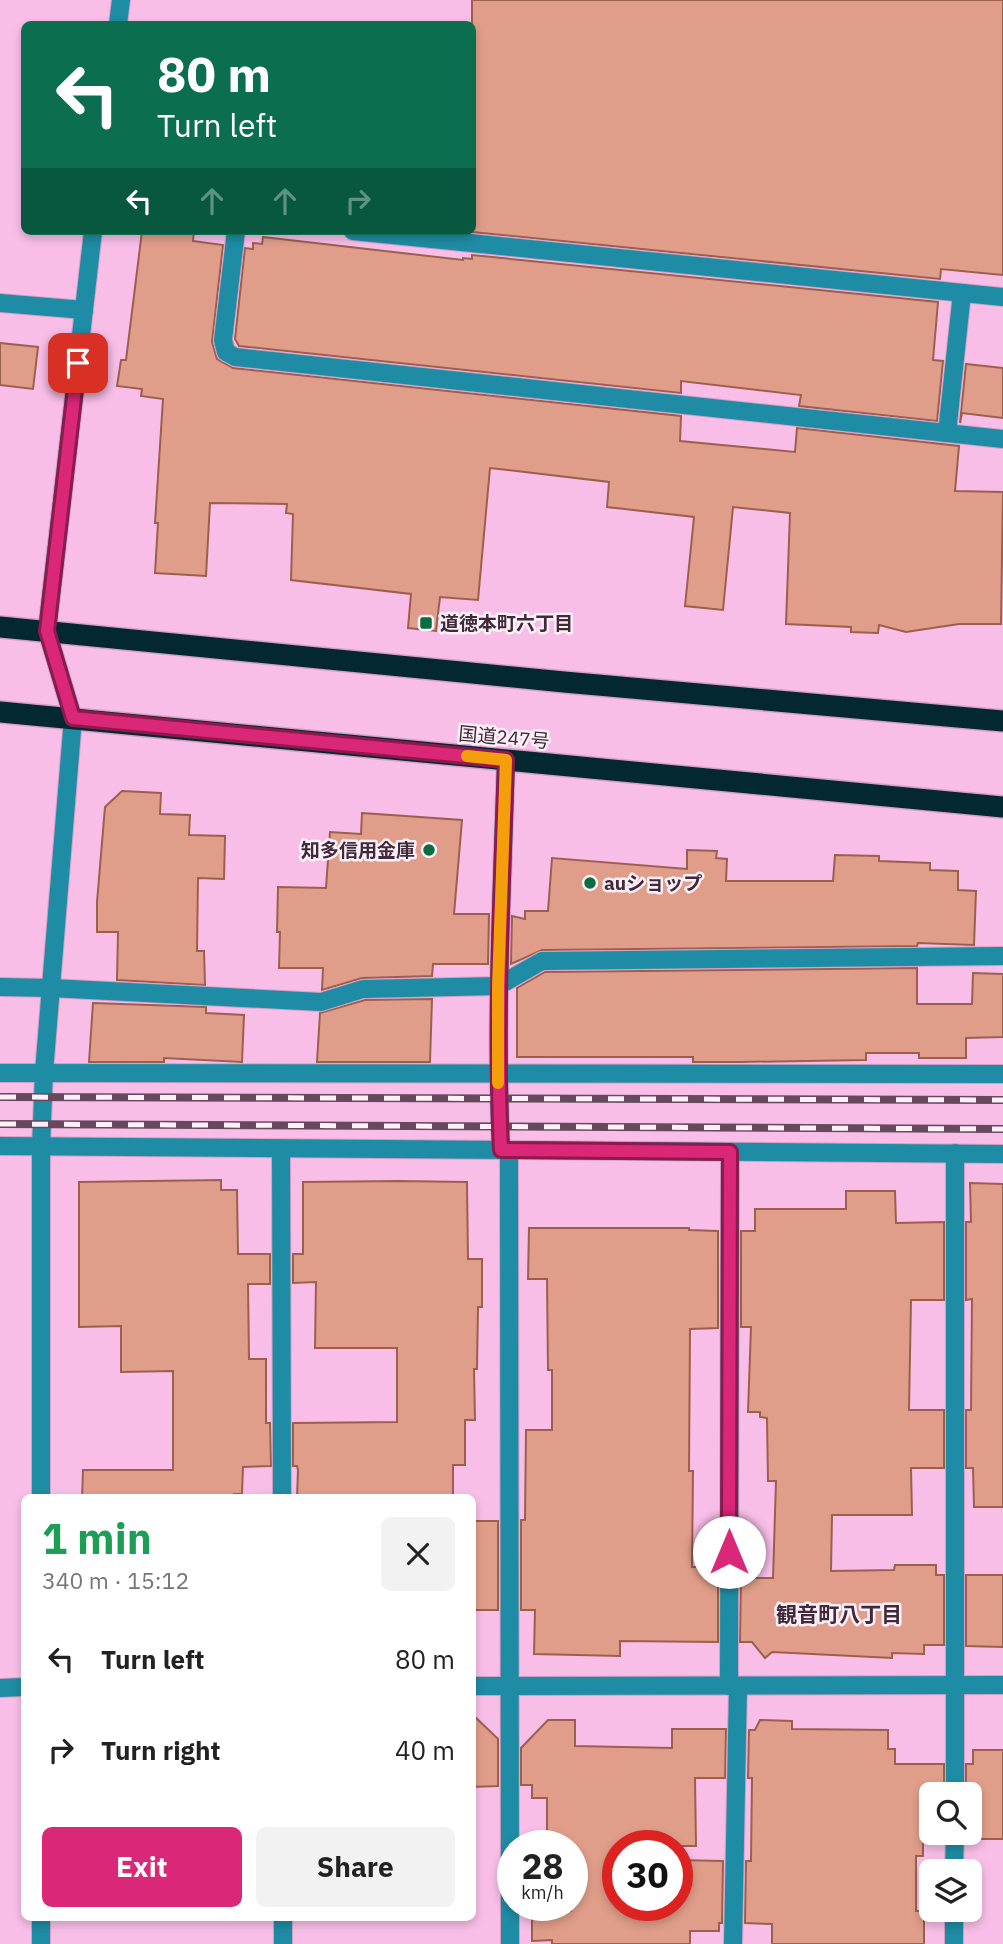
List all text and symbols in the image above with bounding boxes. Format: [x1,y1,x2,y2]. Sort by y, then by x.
text: 80 m [157,42,271,105]
icon: left [42,49,133,140]
text: Turn left [157,104,277,146]
icon: left [120,182,158,220]
icon: ahead [193,182,231,220]
icon: ahead [266,182,304,220]
icon: right [339,182,377,220]
pin [48,333,108,393]
icon: arrive [59,344,97,382]
place label: 道徳本町六丁目 [440,611,573,635]
marker: 道徳本町六丁目 [418,615,434,631]
street label: 国道247号 [458,721,550,753]
place label: 知多信用金庫 [301,838,415,862]
marker: 知多信用金庫 [421,842,437,858]
place label: auショップ [604,871,702,895]
marker: auショップ [582,875,598,891]
text: 1 min [42,1511,152,1566]
position arrow [692,1515,766,1589]
button: close [381,1517,455,1591]
text: 340 m · 15:12 [42,1565,189,1595]
district label: 観音町八丁目 [776,1600,902,1628]
icon: left [42,1640,80,1678]
text: Turn left [101,1642,204,1676]
text: 80 m [395,1642,455,1676]
icon: right [42,1731,80,1769]
text: Turn right [101,1733,220,1767]
text: 40 m [395,1733,455,1767]
map controls [919,1782,982,1922]
button: search [919,1782,982,1845]
button: Exit [42,1827,242,1907]
button: Share [256,1827,455,1907]
speed limit sign: 30 [602,1830,693,1921]
text: 28 [521,1843,564,1889]
button: layers [919,1859,982,1922]
text: km/h [521,1881,564,1904]

